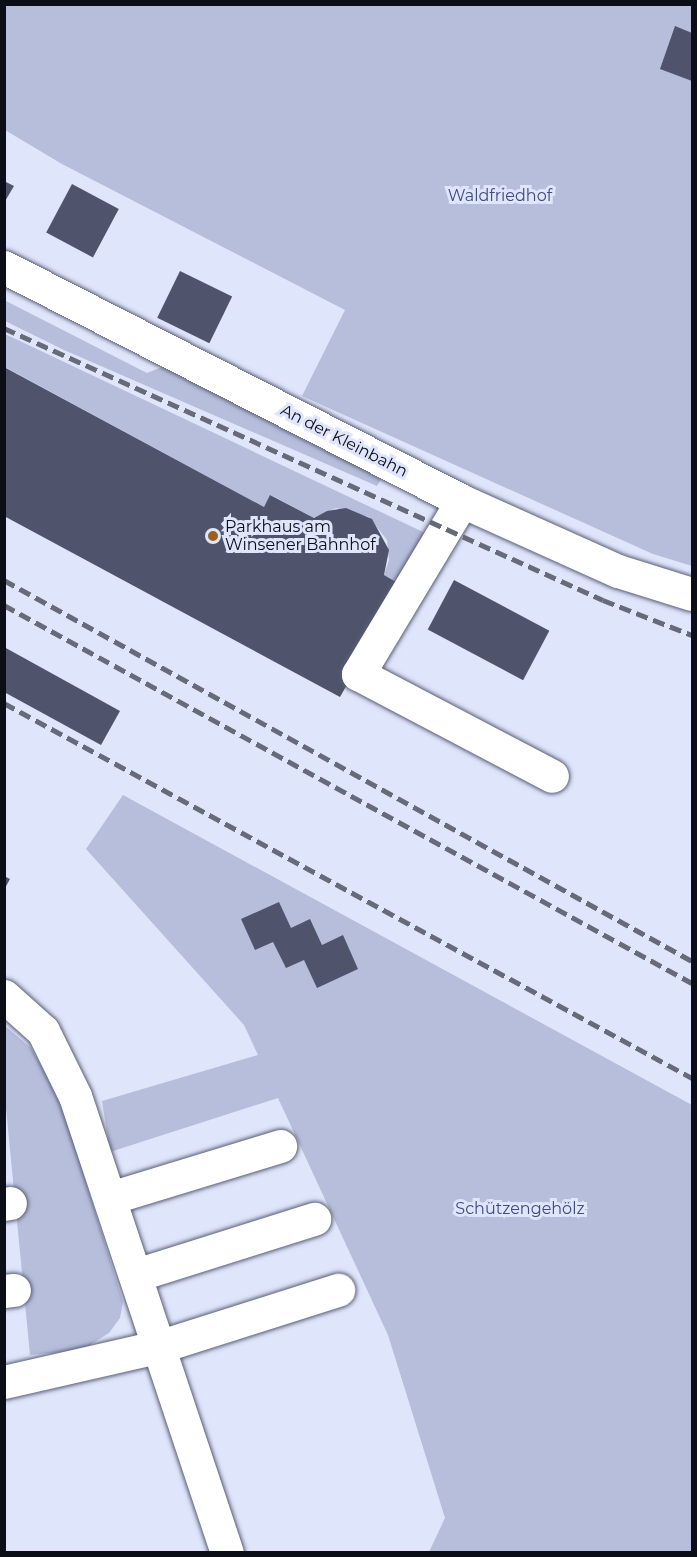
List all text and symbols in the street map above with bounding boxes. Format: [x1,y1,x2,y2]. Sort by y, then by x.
park label: Waldfriedhof [448,186,552,206]
street label: An der Kleinbahn [277,401,411,481]
place label: Parkhaus am Winsener Bahnhof [225,517,376,555]
marker: Parkhaus am Winsener Bahnhof [206,529,220,543]
park label: Schützengehölz [455,1199,585,1219]

